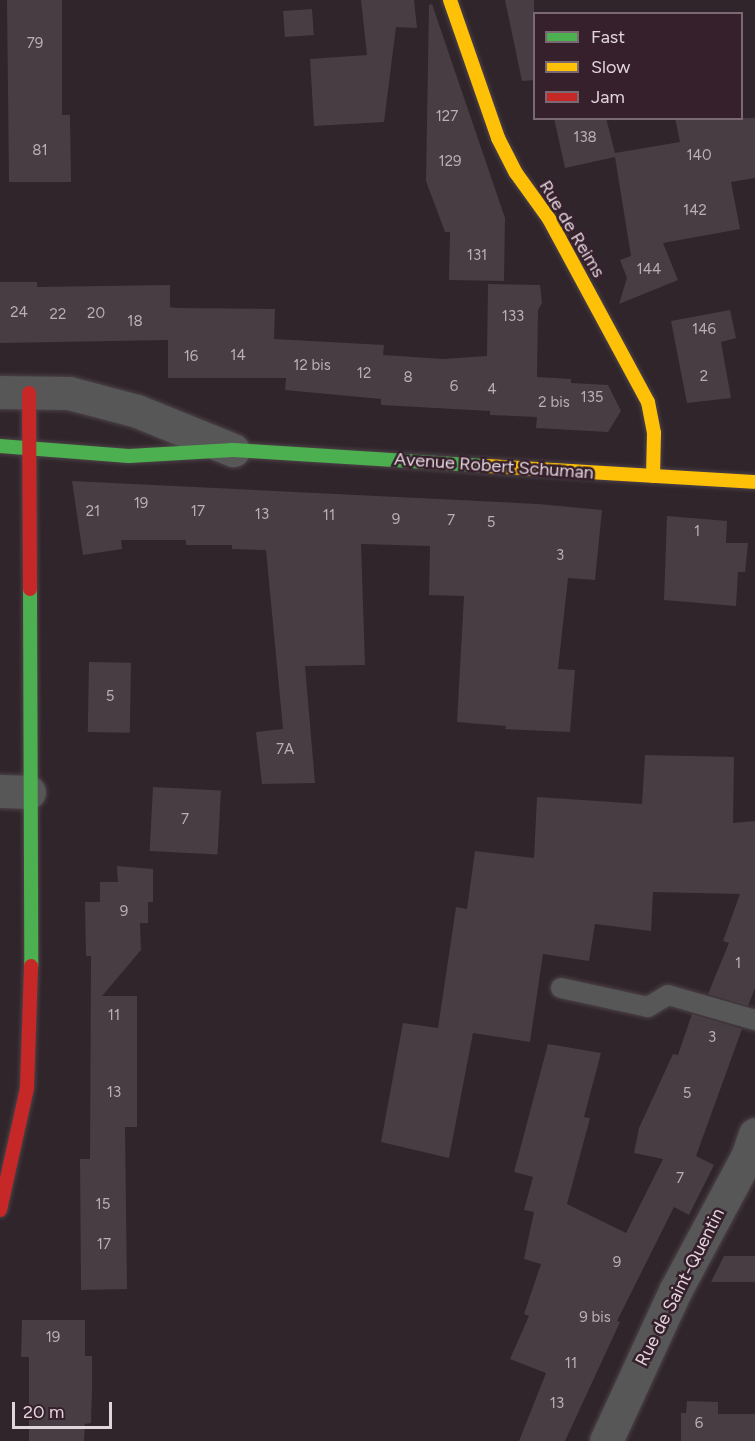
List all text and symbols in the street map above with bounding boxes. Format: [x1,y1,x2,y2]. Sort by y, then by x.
legend [533,12,743,120]
text: Fast [591,26,625,48]
house number: 79 [27,35,43,53]
text: Slow [591,56,630,78]
text: Jam [591,86,625,108]
house number: 127 [436,108,458,126]
house number: 138 [573,129,597,147]
house number: 81 [32,142,48,160]
house number: 140 [686,147,712,165]
house number: 129 [438,153,462,171]
street label: Rue de Reims [535,177,609,281]
house number: 142 [683,202,707,220]
house number: 131 [467,247,487,265]
house number: 144 [637,261,661,279]
house number: 24 [10,304,28,322]
house number: 20 [87,305,105,323]
house number: 22 [50,306,66,324]
house number: 133 [502,308,524,326]
house number: 18 [127,313,143,331]
house number: 146 [692,321,716,339]
house number: 14 [230,347,246,365]
house number: 16 [184,348,198,366]
house number: 12 bis [293,357,331,375]
house number: 12 [357,365,371,383]
house number: 2 [700,368,708,386]
house number: 8 [403,369,413,387]
house number: 6 [450,378,458,396]
house number: 4 [487,381,497,399]
house number: 135 [581,389,603,407]
house number: 2 bis [538,394,570,412]
street label: Avenue Robert Schuman [393,448,595,484]
house number: 19 [134,495,148,513]
house number: 21 [86,503,100,521]
house number: 17 [191,503,205,521]
house number: 13 [255,506,269,524]
house number: 11 [323,507,335,525]
house number: 9 [392,511,400,529]
house number: 7 [447,512,455,530]
house number: 5 [487,514,495,532]
house number: 1 [694,523,700,541]
house number: 3 [556,547,564,565]
house number: 5 [106,688,114,706]
house number: 7A [276,741,294,759]
house number: 7 [181,811,189,829]
house number: 9 [120,903,128,921]
house number: 1 [735,955,741,973]
house number: 11 [108,1007,120,1025]
house number: 3 [708,1029,716,1047]
house number: 13 [107,1084,121,1102]
house number: 5 [683,1085,691,1103]
house number: 7 [676,1170,684,1188]
house number: 15 [96,1196,110,1214]
street label: Rue de Saint-Quentin [631,1205,729,1369]
house number: 17 [97,1236,111,1254]
house number: 9 [613,1254,621,1272]
house number: 9 bis [579,1309,611,1327]
house number: 19 [46,1329,60,1347]
house number: 11 [565,1355,577,1373]
scale bar [15,1390,116,1428]
house number: 13 [550,1395,564,1413]
text: 20 m [23,1401,64,1423]
house number: 6 [695,1415,703,1433]

